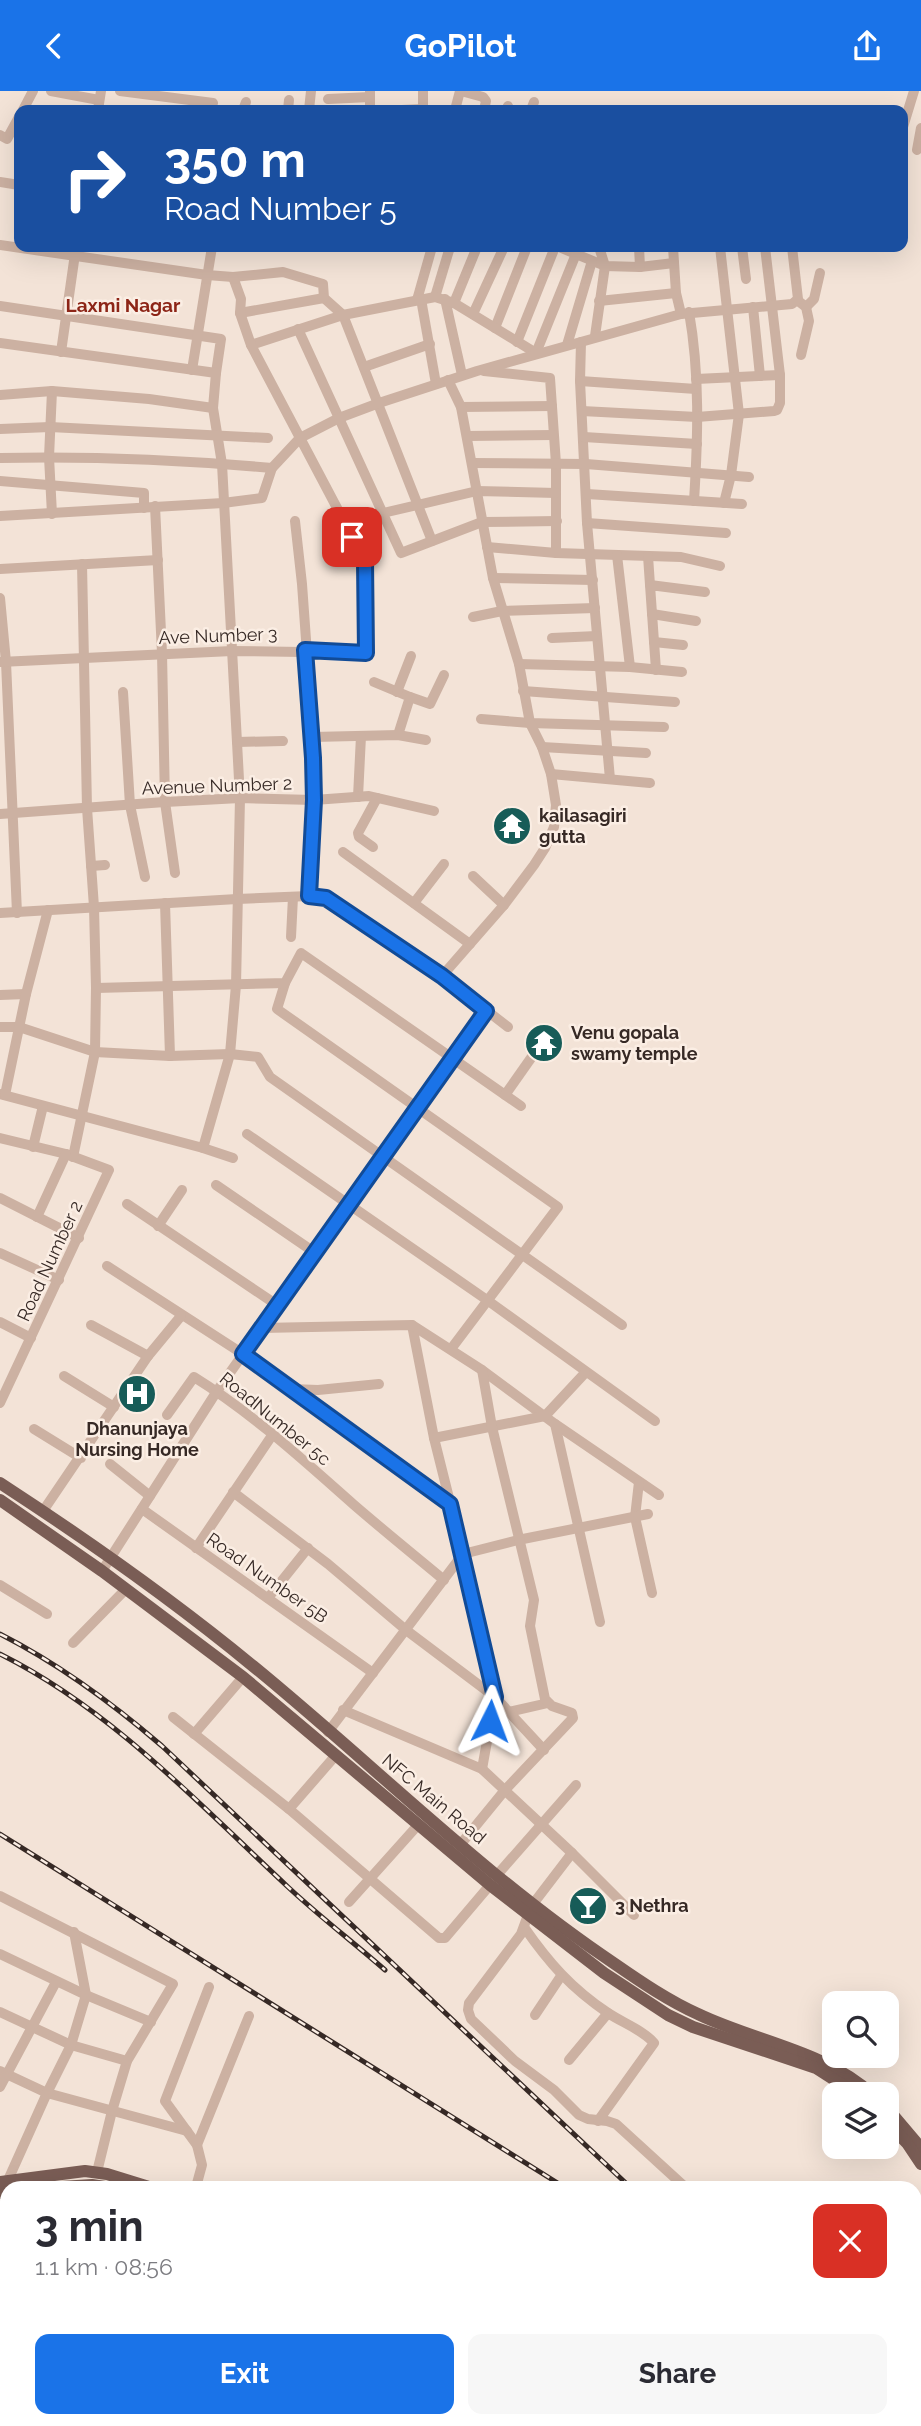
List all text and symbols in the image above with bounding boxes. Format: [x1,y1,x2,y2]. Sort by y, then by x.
icon: back [35,27,73,65]
text: GoPilot [405,27,516,64]
icon: share [848,27,886,65]
text: 350 m [164,131,306,188]
icon: right [49,133,140,224]
text: Road Number 5 [164,190,397,227]
district label: Laxmi Nagar [66,294,181,316]
pin [322,507,382,567]
icon: arrive [333,518,371,556]
street label: Ave Number 3 [158,623,278,648]
street label: Avenue Number 2 [141,772,293,799]
temple icon: kailasagiri gutta [491,805,533,847]
place label: kailasagiri gutta [539,805,627,847]
temple icon: Venu gopala swamy temple [523,1022,565,1064]
place label: Venu gopala swamy temple [571,1022,698,1064]
street label: Road Number 2 [12,1197,87,1324]
street label: RoadNumber 5c [216,1368,335,1470]
hospital icon: Dhanunjaya Nursing Home [116,1373,158,1415]
place label: Dhanunjaya Nursing Home [75,1418,199,1460]
street label: Road Number 5B [203,1528,332,1627]
position arrow [453,1684,527,1758]
street label: NFC Main Road [378,1749,490,1848]
bar icon: 3 Nethra [567,1885,609,1927]
place label: 3 Nethra [615,1895,689,1916]
map controls [822,1991,899,2159]
button: search [822,1991,899,2068]
button: layers [822,2082,899,2159]
text: 3 min [35,2202,144,2251]
button: close [813,2204,887,2278]
text: 1.1 km · 08:56 [35,2253,173,2280]
button: Exit [35,2334,454,2414]
button: Share [468,2334,887,2414]

